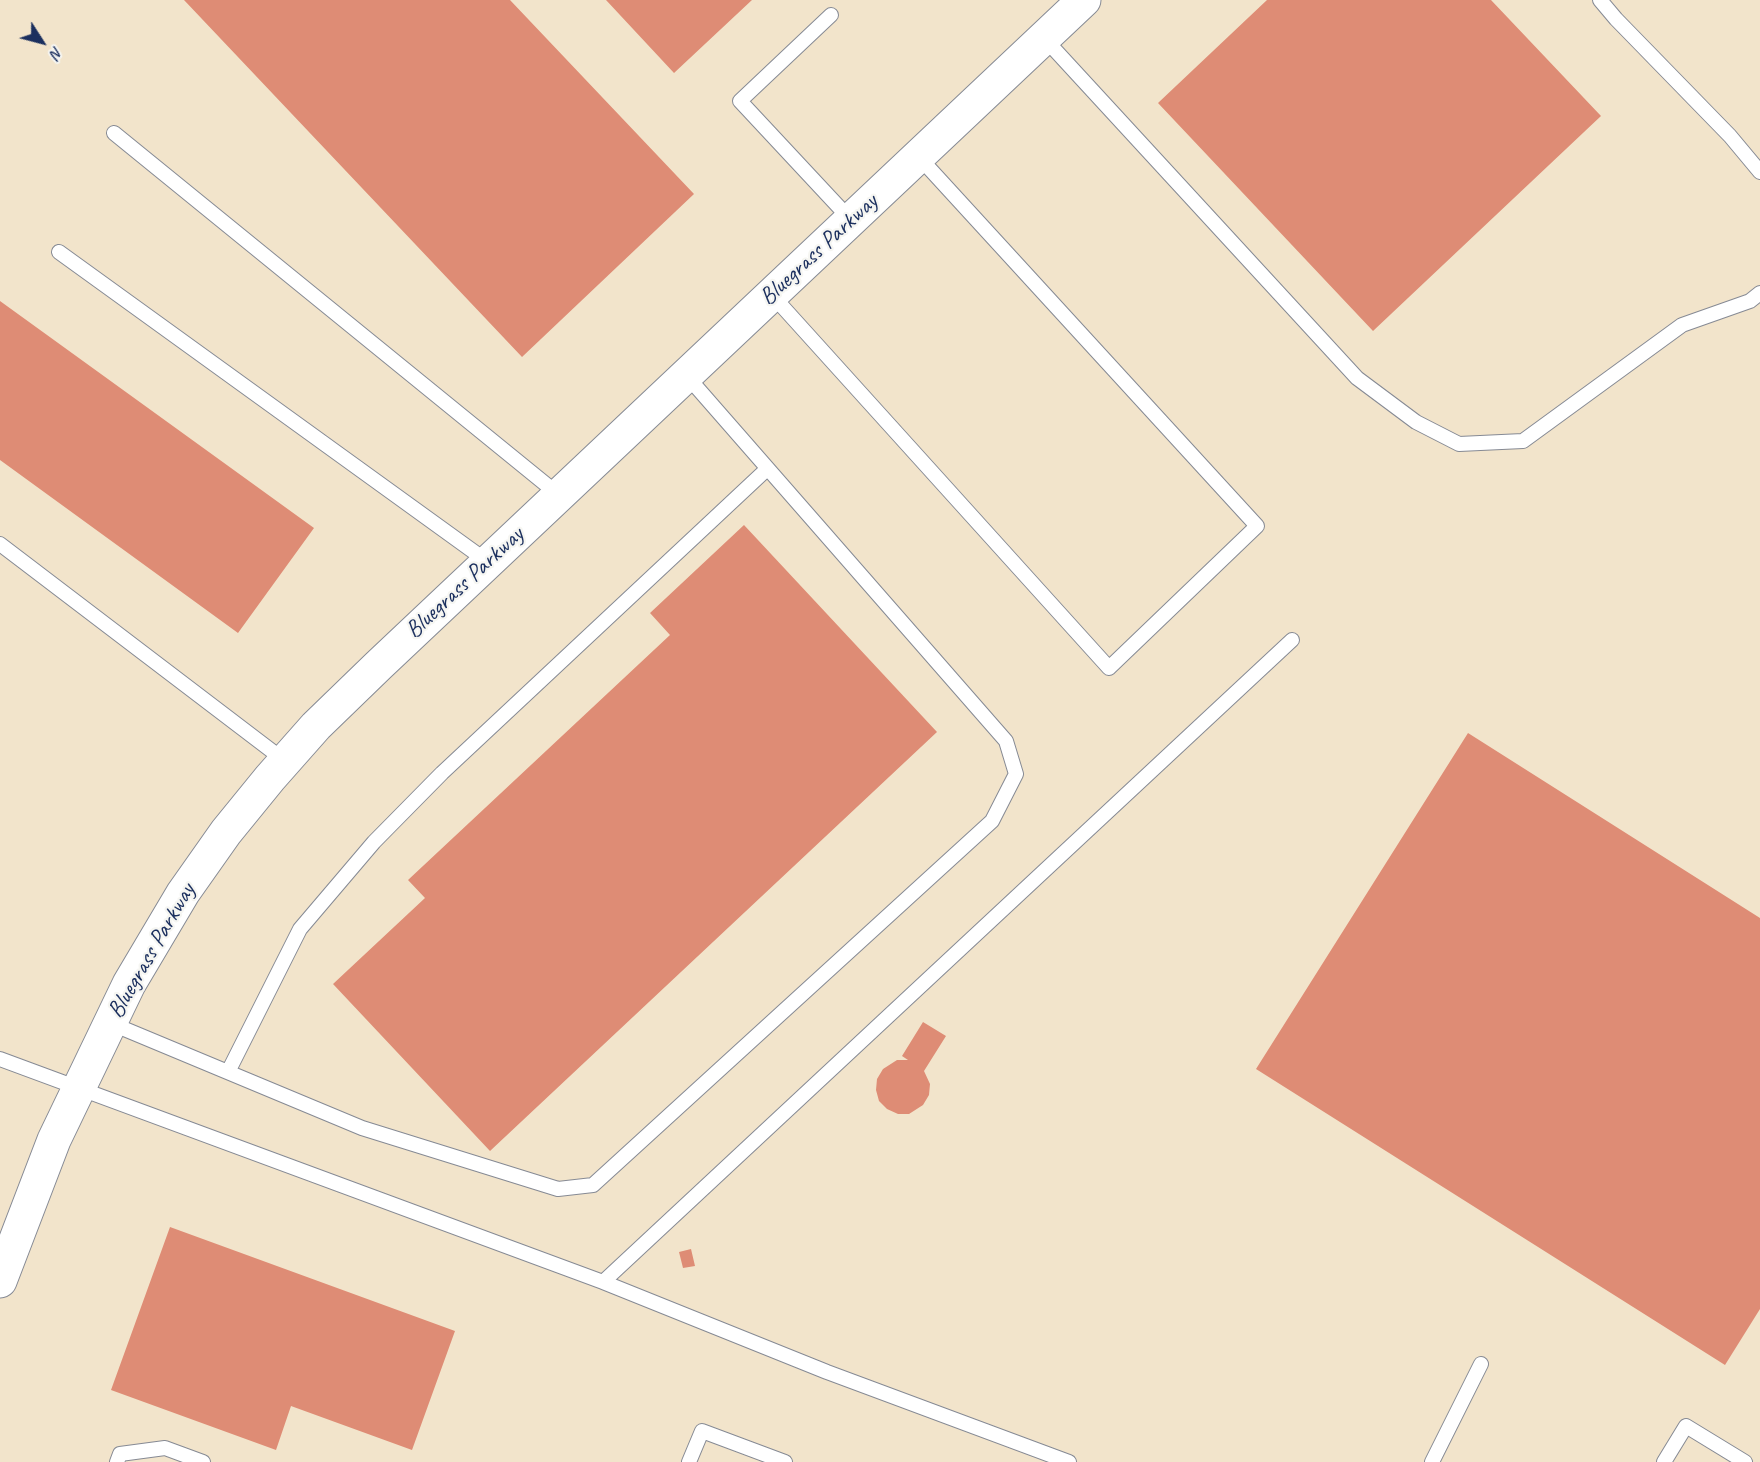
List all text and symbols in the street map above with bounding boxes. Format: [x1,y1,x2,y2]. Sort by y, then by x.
north arrow [12,12,72,72]
text: N [46,43,68,62]
street label: Bluegrass Parkway [754,188,884,312]
street label: Bluegrass Parkway [400,521,530,645]
street label: Bluegrass Parkway [102,878,202,1024]

